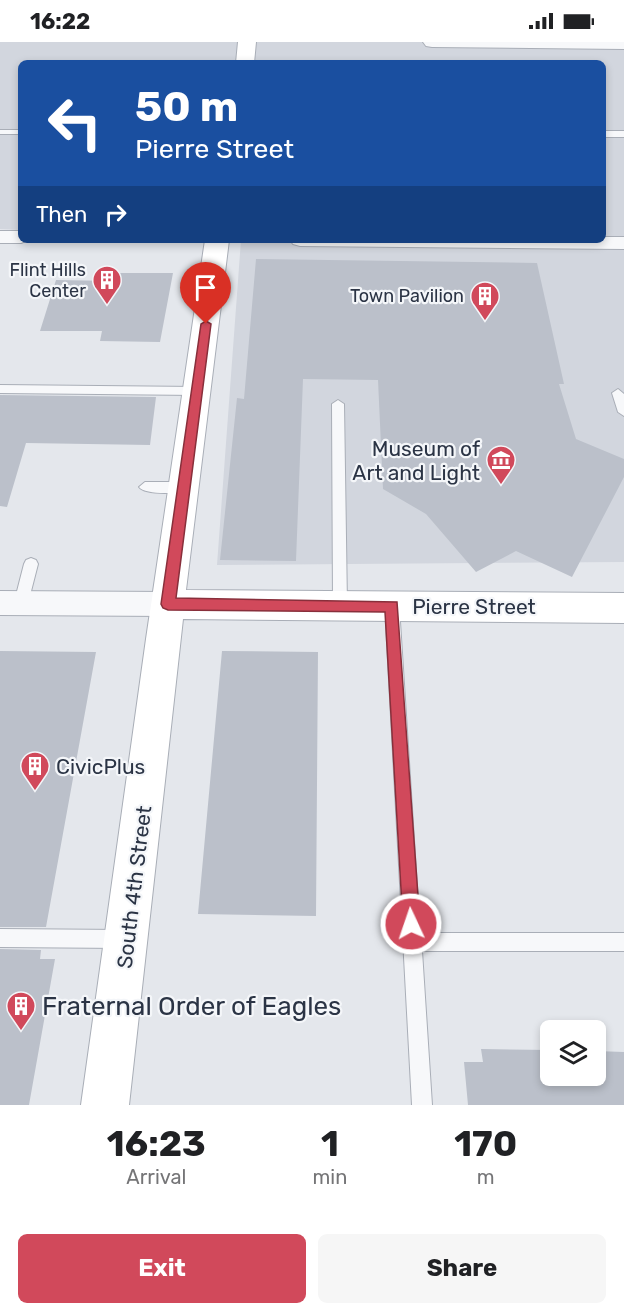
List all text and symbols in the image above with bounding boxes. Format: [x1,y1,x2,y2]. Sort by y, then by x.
text: 16:22 [30,8,90,35]
text: 50 m [135,82,238,132]
icon: left [36,84,114,162]
text: Pierre Street [135,133,294,165]
icon: right [99,198,132,231]
text: Then [36,201,87,228]
place label: Flint Hills Center [9,259,86,302]
pin [180,262,231,324]
building icon: Flint Hills Center [91,264,123,306]
icon: arrive [189,271,222,304]
building icon: Town Pavilion [469,280,501,322]
place label: Town Pavilion [350,285,464,307]
place label: Museum of Art and Light [352,436,480,485]
museum icon: Museum of Art and Light [485,444,517,486]
street label: Pierre Street [412,594,536,619]
building icon: CivicPlus [19,750,51,792]
place label: CivicPlus [56,754,145,779]
street label: South 4th Street [112,804,156,970]
position arrow [379,892,443,956]
building icon: Fraternal Order of Eagles [5,990,37,1032]
place label: Fraternal Order of Eagles [42,991,341,1022]
map controls [540,1020,606,1086]
button: layers [540,1020,606,1086]
text: 16:23 [107,1122,206,1165]
text: 1 [321,1122,339,1165]
text: 170 [454,1122,517,1165]
text: Arrival [126,1165,186,1189]
text: min [313,1165,347,1189]
text: m [477,1165,495,1189]
button: Exit [18,1234,306,1303]
button: Share [318,1234,606,1303]

